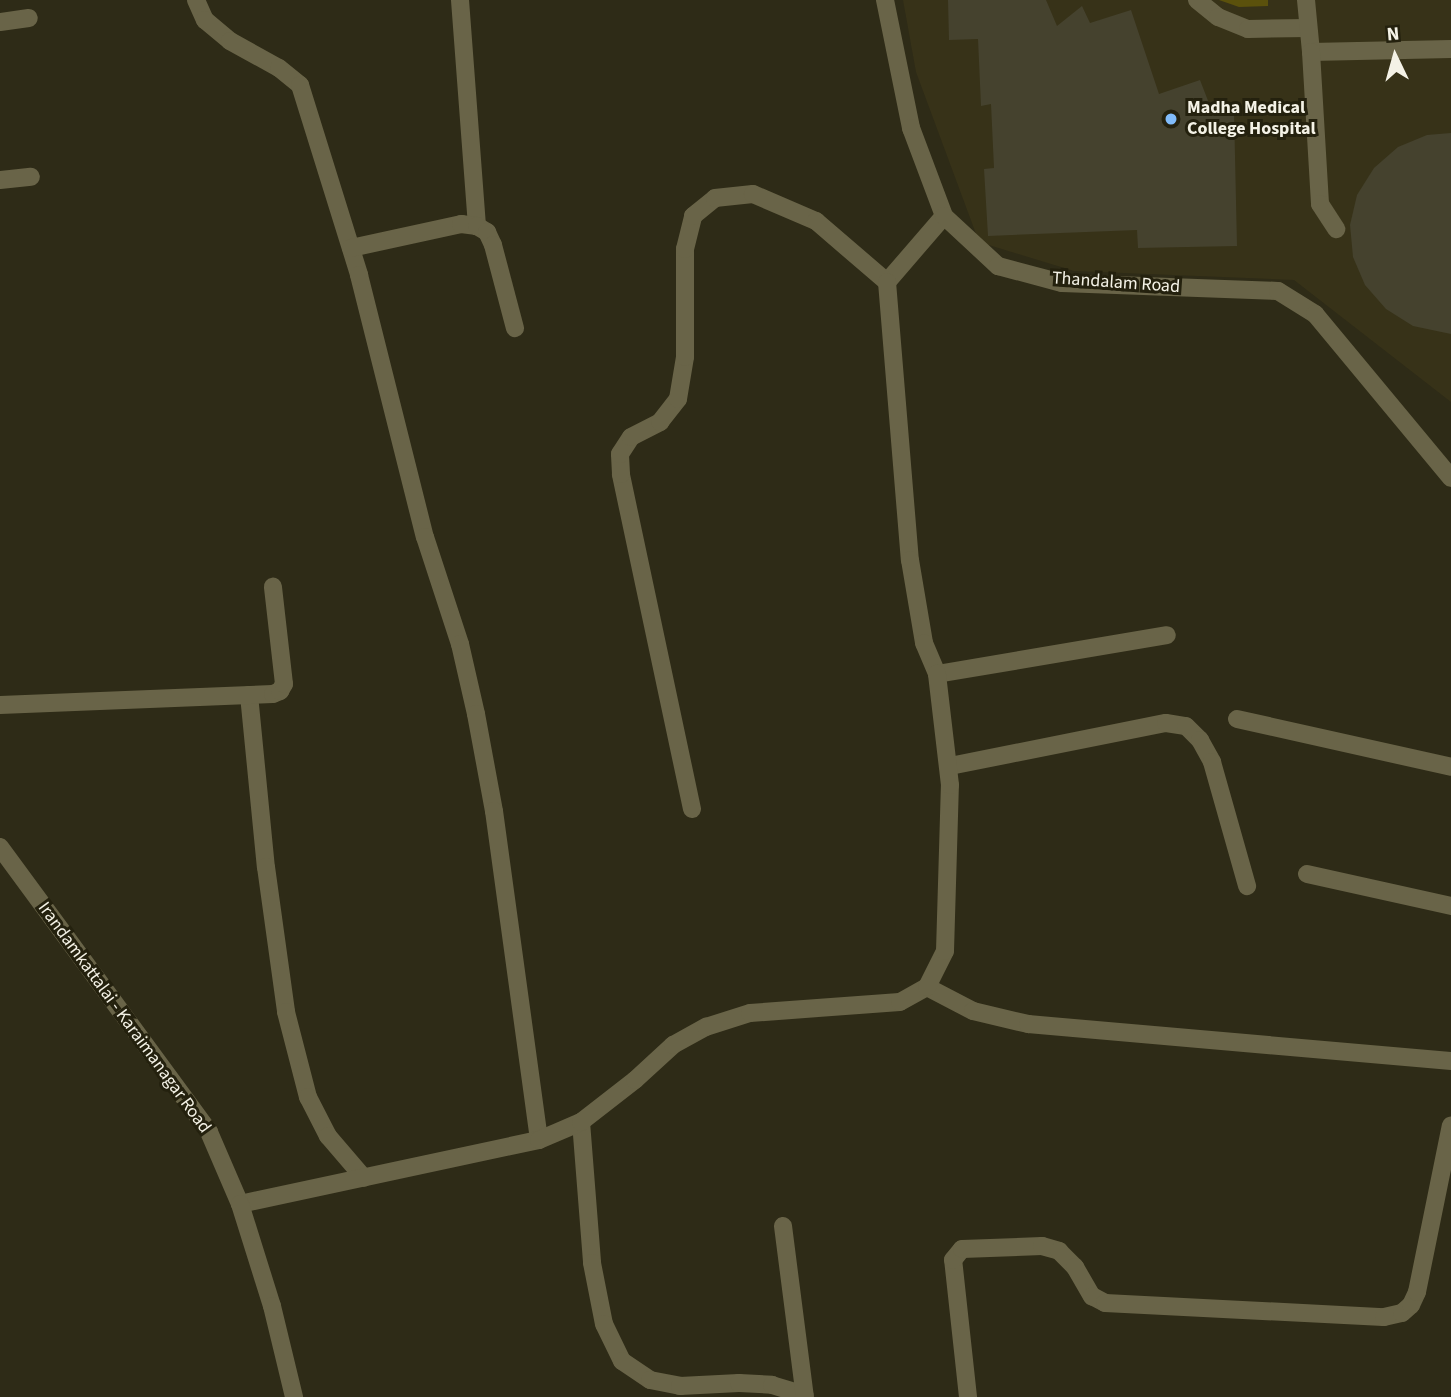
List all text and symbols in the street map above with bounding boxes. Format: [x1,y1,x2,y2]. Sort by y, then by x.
north arrow [1360,21,1430,91]
text: N [1386,21,1401,49]
place label: Madha Medical College Hospital [1187,98,1316,140]
marker: Madha Medical College Hospital [1161,109,1181,129]
street label: Thandalam Road [1051,268,1181,298]
street label: Irandamkattalai - Karaimanagar Road [33,898,215,1138]

